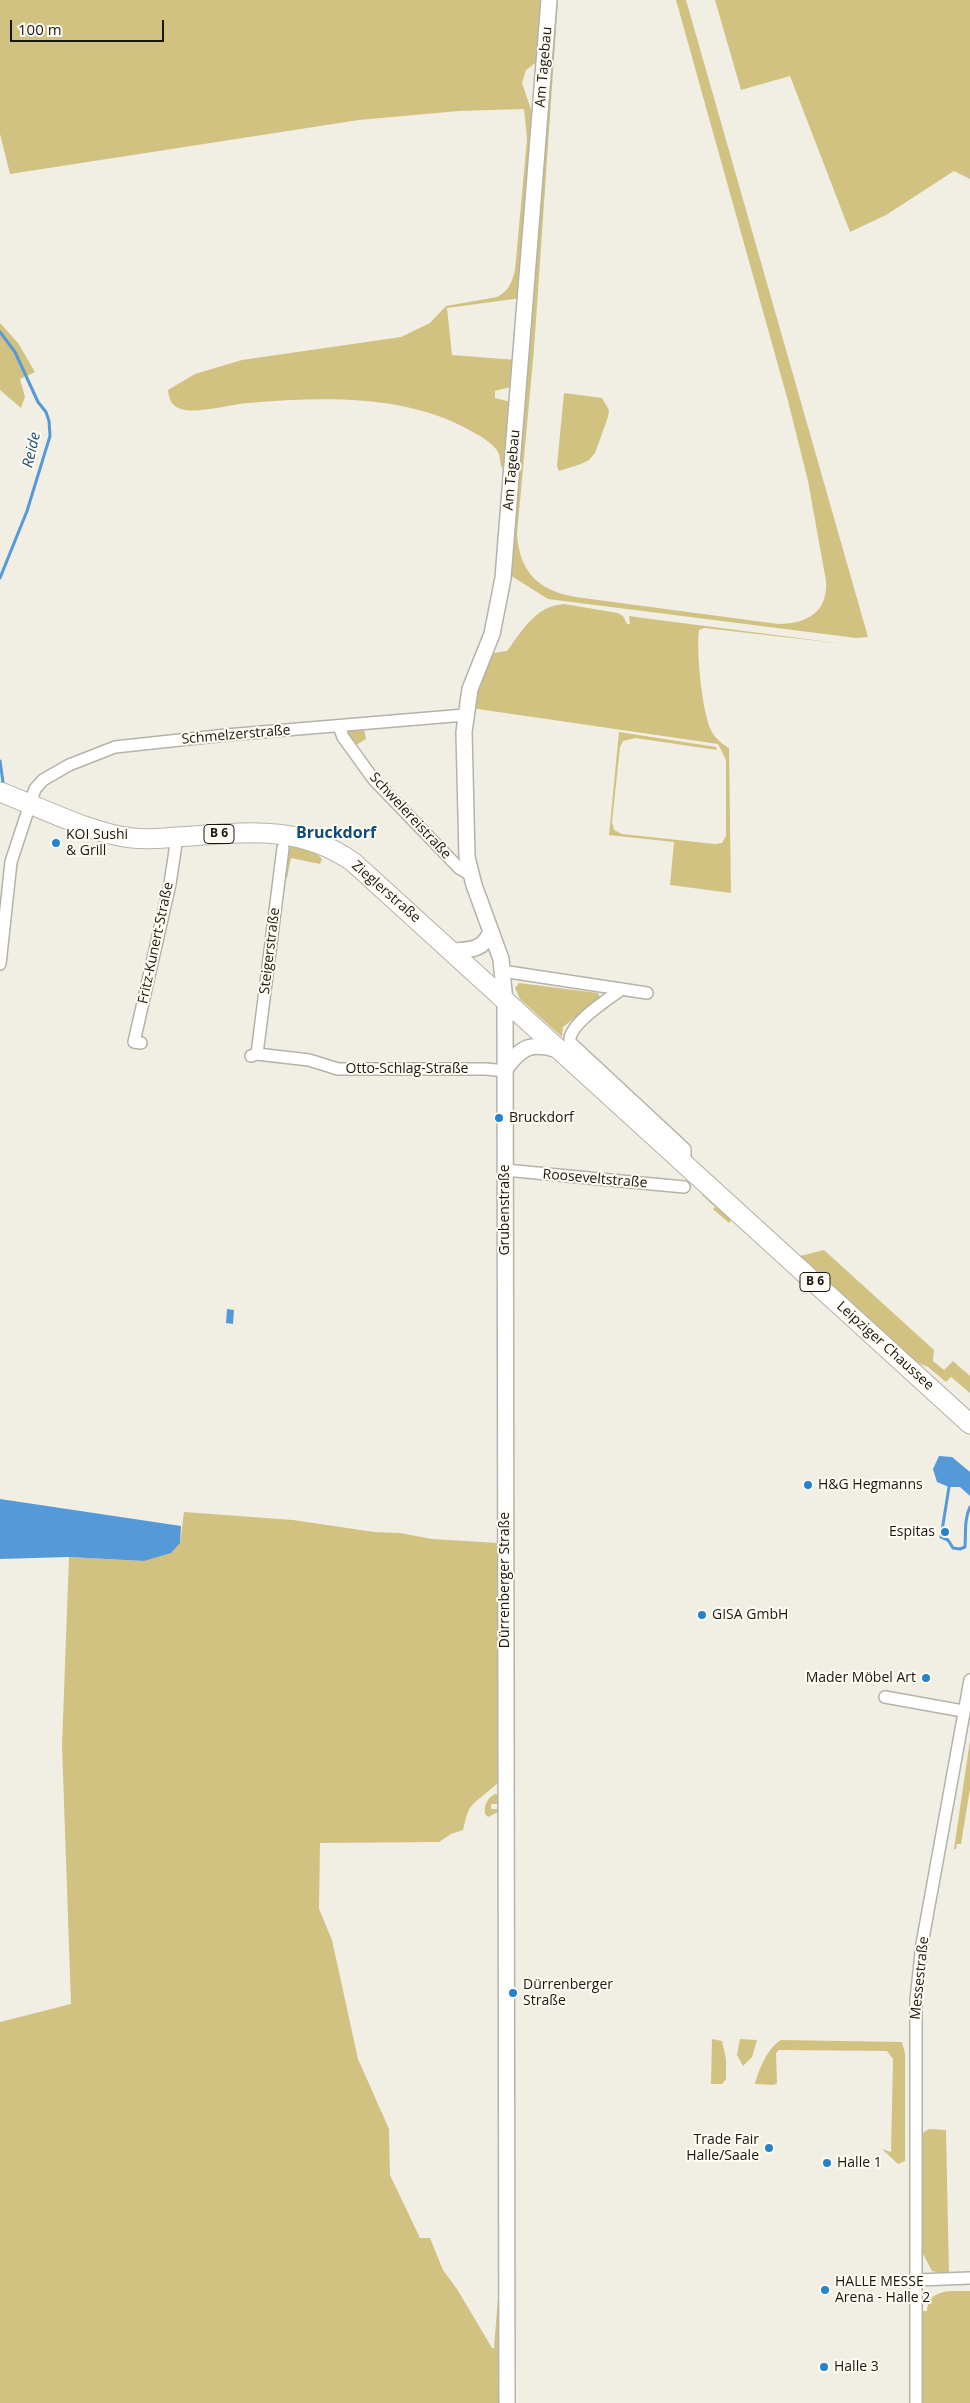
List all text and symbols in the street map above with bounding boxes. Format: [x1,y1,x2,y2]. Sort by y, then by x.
scale bar [12,10,166,42]
text: 100 m [18,19,62,39]
street label: Am Tagebau [532,26,556,108]
street label: Am Tagebau [500,429,524,511]
water label: Reide [19,430,45,470]
street label: Schmelzerstraße [181,722,291,748]
street label: Schwelereistraße [366,769,454,863]
district label: Bruckdorf [296,823,376,843]
road number: B 6 [204,824,234,844]
place label: KOI Sushi & Grill [66,827,128,860]
marker: KOI Sushi & Grill [50,837,62,849]
street label: Zieglerstraße [348,857,424,927]
street label: Fritz-Kunert-Straße [135,881,177,1005]
street label: Steigerstraße [256,907,284,995]
street label: Otto-Schlag-Straße [346,1061,468,1077]
place label: Bruckdorf [509,1110,574,1126]
marker: Bruckdorf [493,1112,505,1124]
street label: Grubenstraße [497,1164,513,1256]
street label: Rooseveltstraße [542,1166,648,1192]
road number: B 6 [800,1272,830,1291]
street label: Leipziger Chaussee [833,1298,937,1394]
place label: H&G Hegmanns [818,1477,923,1493]
marker: H&G Hegmanns [802,1479,814,1491]
street label: Dürrenberger Straße [497,1512,513,1648]
place label: Espitas [889,1524,935,1540]
marker: Espitas [939,1526,951,1538]
place label: GISA GmbH [712,1607,788,1623]
marker: GISA GmbH [696,1609,708,1621]
place label: Mader Möbel Art [806,1670,916,1686]
marker: Mader Möbel Art [920,1672,932,1684]
street label: Messestraße [907,1936,933,2020]
place label: Dürrenberger Straße [523,1977,613,2010]
marker: Dürrenberger Straße [507,1987,519,1999]
place label: Trade Fair Halle/Saale [686,2132,759,2164]
marker: Trade Fair Halle/Saale [763,2142,775,2154]
place label: Halle 1 [837,2155,882,2171]
marker: Halle 1 [821,2157,833,2169]
place label: HALLE MESSE Arena - Halle 2 [835,2274,930,2306]
marker: HALLE MESSE Arena - Halle 2 [819,2284,831,2296]
place label: Halle 3 [834,2359,879,2375]
marker: Halle 3 [818,2361,830,2373]

